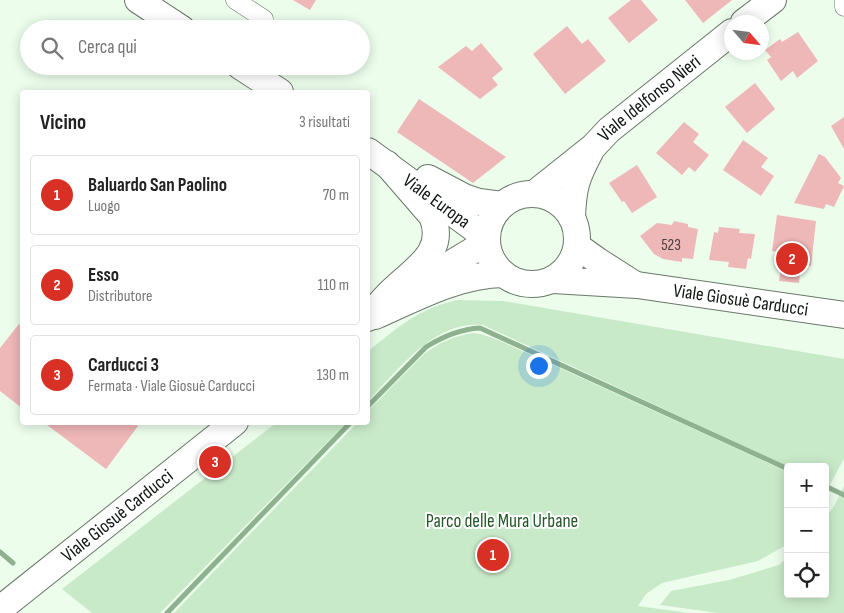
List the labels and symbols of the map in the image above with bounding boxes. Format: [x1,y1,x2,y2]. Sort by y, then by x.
north arrow [724,15,769,60]
street label: Viale Idelfonso Nieri [593,50,705,146]
street label: Viale Europa [398,169,475,233]
house number: 523 [661,236,681,255]
pin: 2 [776,240,808,278]
street label: Viale Giosuè Carducci [672,279,810,321]
your location [526,353,552,379]
pin: 3 [199,443,231,481]
street label: Viale Giosuè Carducci [57,464,178,567]
park label: Parco delle Mura Urbane [426,510,578,533]
pin: 1 [477,536,509,574]

